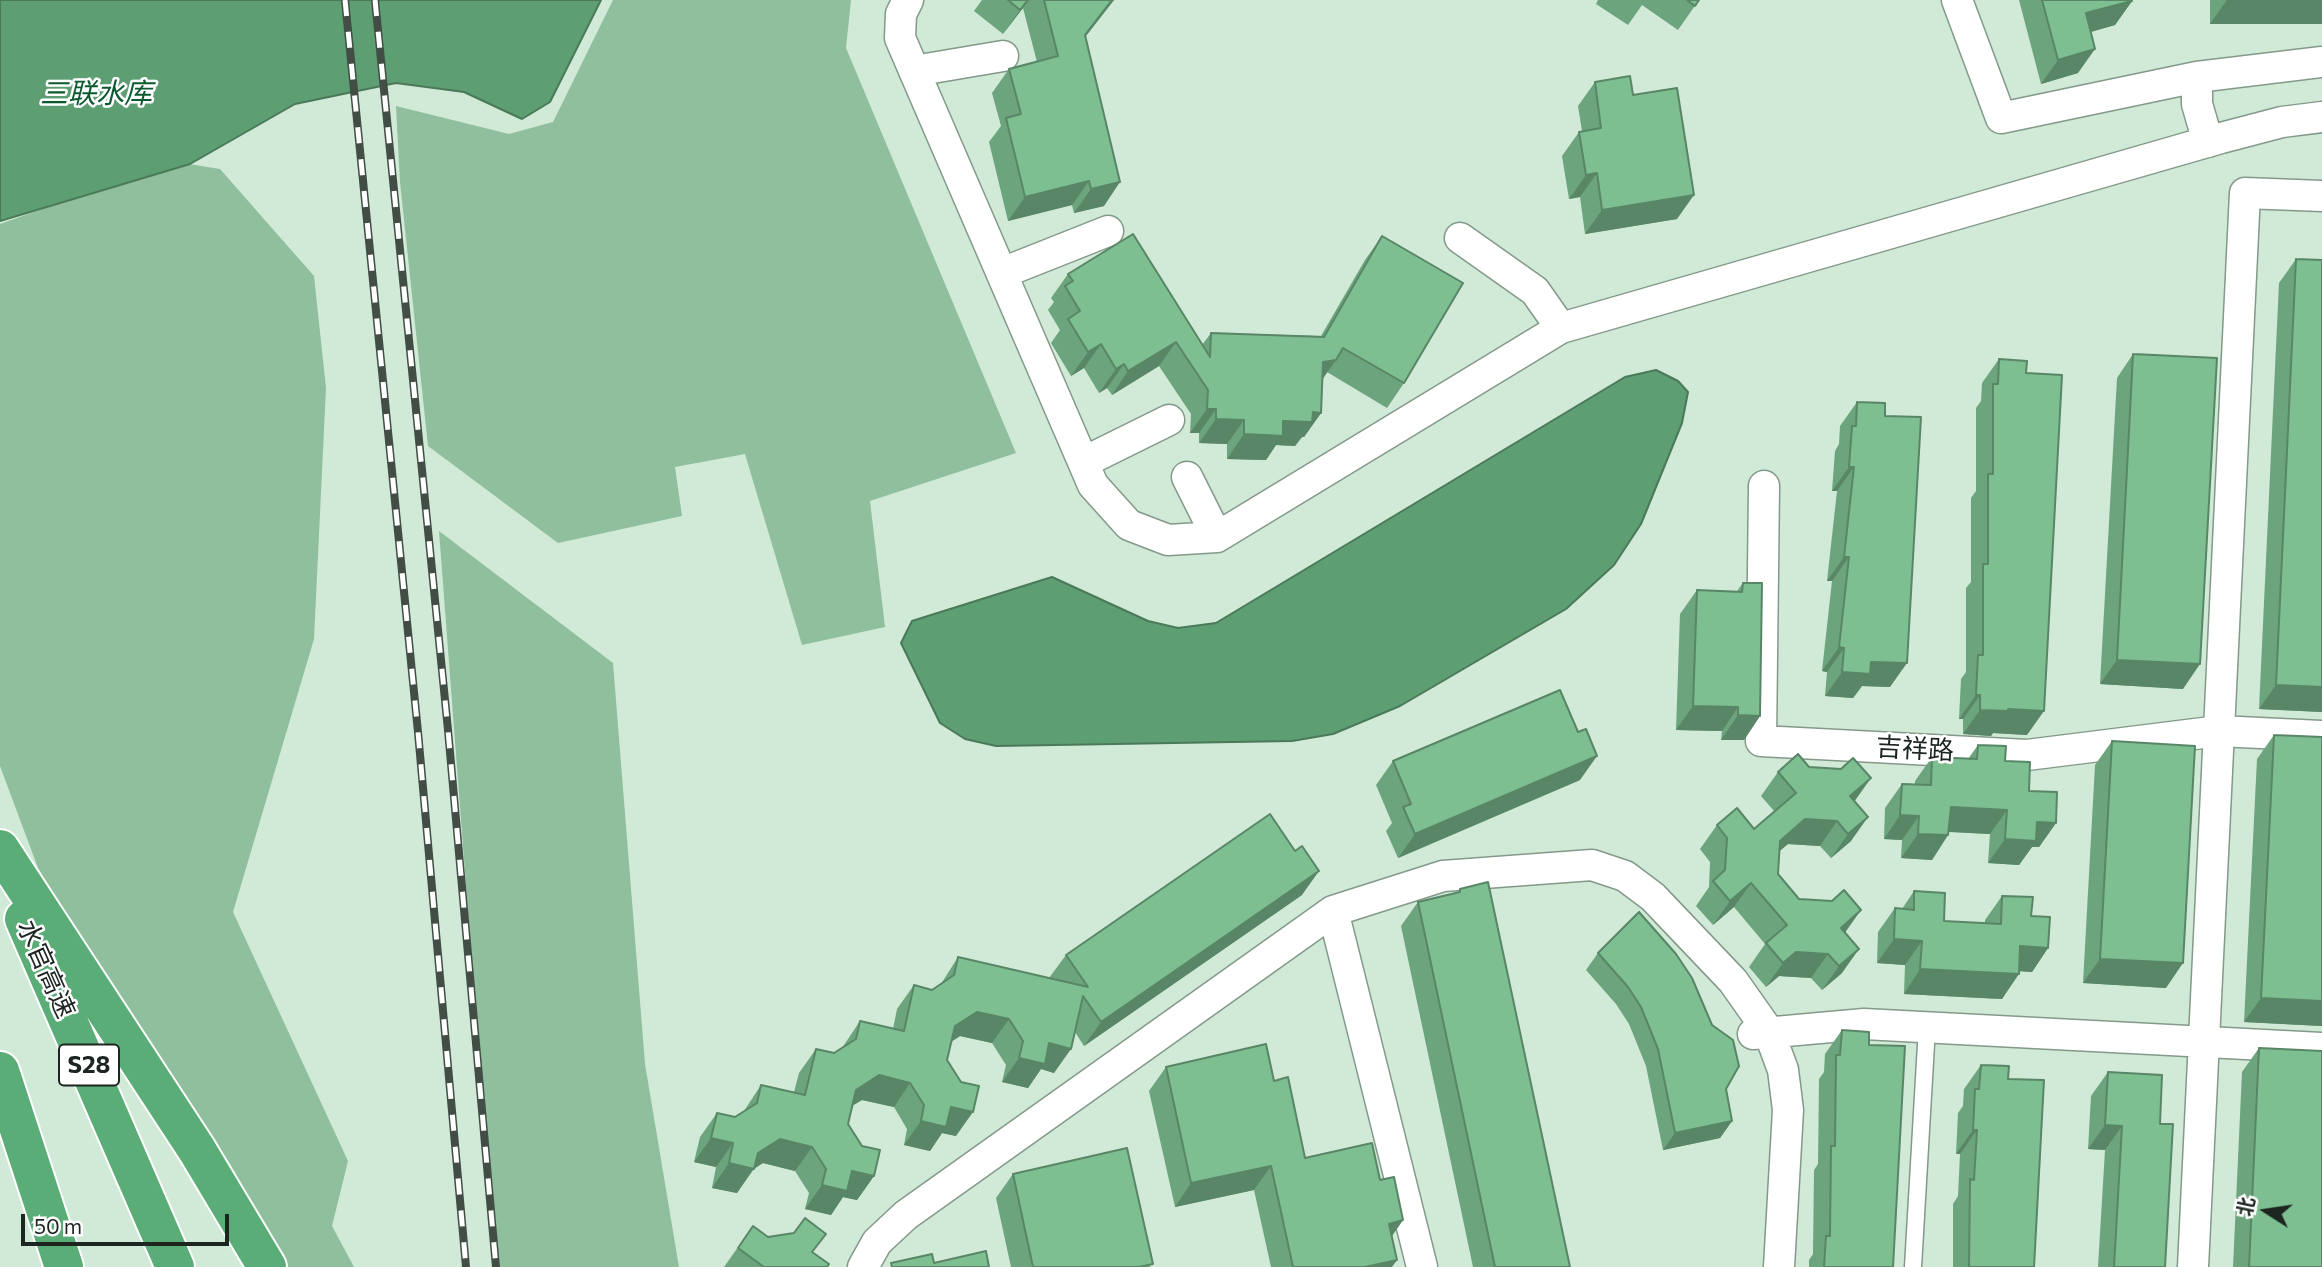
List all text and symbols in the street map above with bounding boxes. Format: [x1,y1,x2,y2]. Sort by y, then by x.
water label: 三联水库 [40,77,152,111]
street label: 吉祥路 [1875,731,1955,767]
street label: 水官高速 [11,915,81,1023]
road number: S28 [59,1044,119,1086]
north arrow [2231,1176,2301,1246]
text: 北 [2232,1195,2258,1218]
scale bar [24,1200,233,1244]
text: 50 m [34,1213,82,1238]

